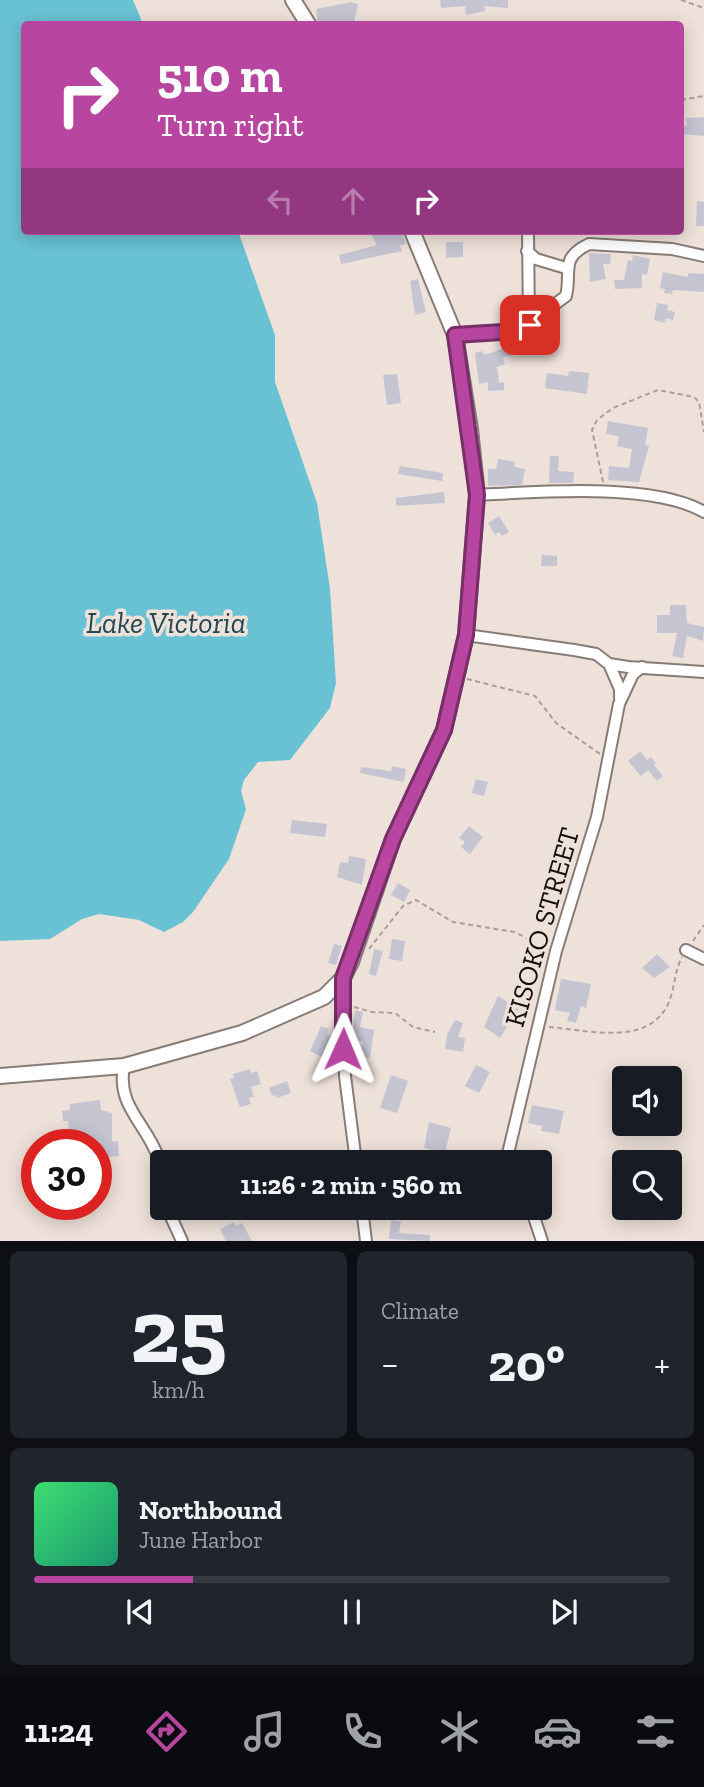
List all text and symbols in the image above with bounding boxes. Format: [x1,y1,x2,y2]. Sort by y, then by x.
text: 510 m [157,46,283,105]
icon: right [42,49,133,140]
text: Turn right [157,106,304,144]
icon: left [261,182,299,220]
icon: ahead [334,182,372,220]
icon: right [407,182,445,220]
pin [500,295,560,355]
icon: arrive [511,306,549,344]
water label: Lake Victoria [86,605,246,641]
street label: KISOKO STREET [498,824,586,1030]
position arrow [306,1012,380,1086]
map controls [612,1066,682,1220]
button: sound [612,1066,682,1136]
speed limit sign: 30 [21,1129,112,1220]
button: search [612,1150,682,1220]
text: 11:26 · 2 min · 560 m [240,1169,462,1201]
text: 25 [130,1276,227,1385]
text: Climate [381,1297,459,1325]
text: 20° [488,1332,565,1394]
text: − [381,1341,399,1387]
text: + [654,1341,670,1387]
text: km/h [152,1376,205,1404]
text: Northbound [139,1494,282,1526]
text: June Harbor [139,1526,263,1554]
icon: previous [121,1593,159,1631]
icon: pause [333,1593,371,1631]
icon: next [545,1593,583,1631]
icon: directions [142,1707,191,1756]
icon: music [240,1707,289,1756]
icon: phone [338,1707,387,1756]
icon: climate [435,1707,484,1756]
icon: car [533,1707,582,1756]
icon: filters [631,1707,680,1756]
text: 11:24 [24,1712,94,1750]

